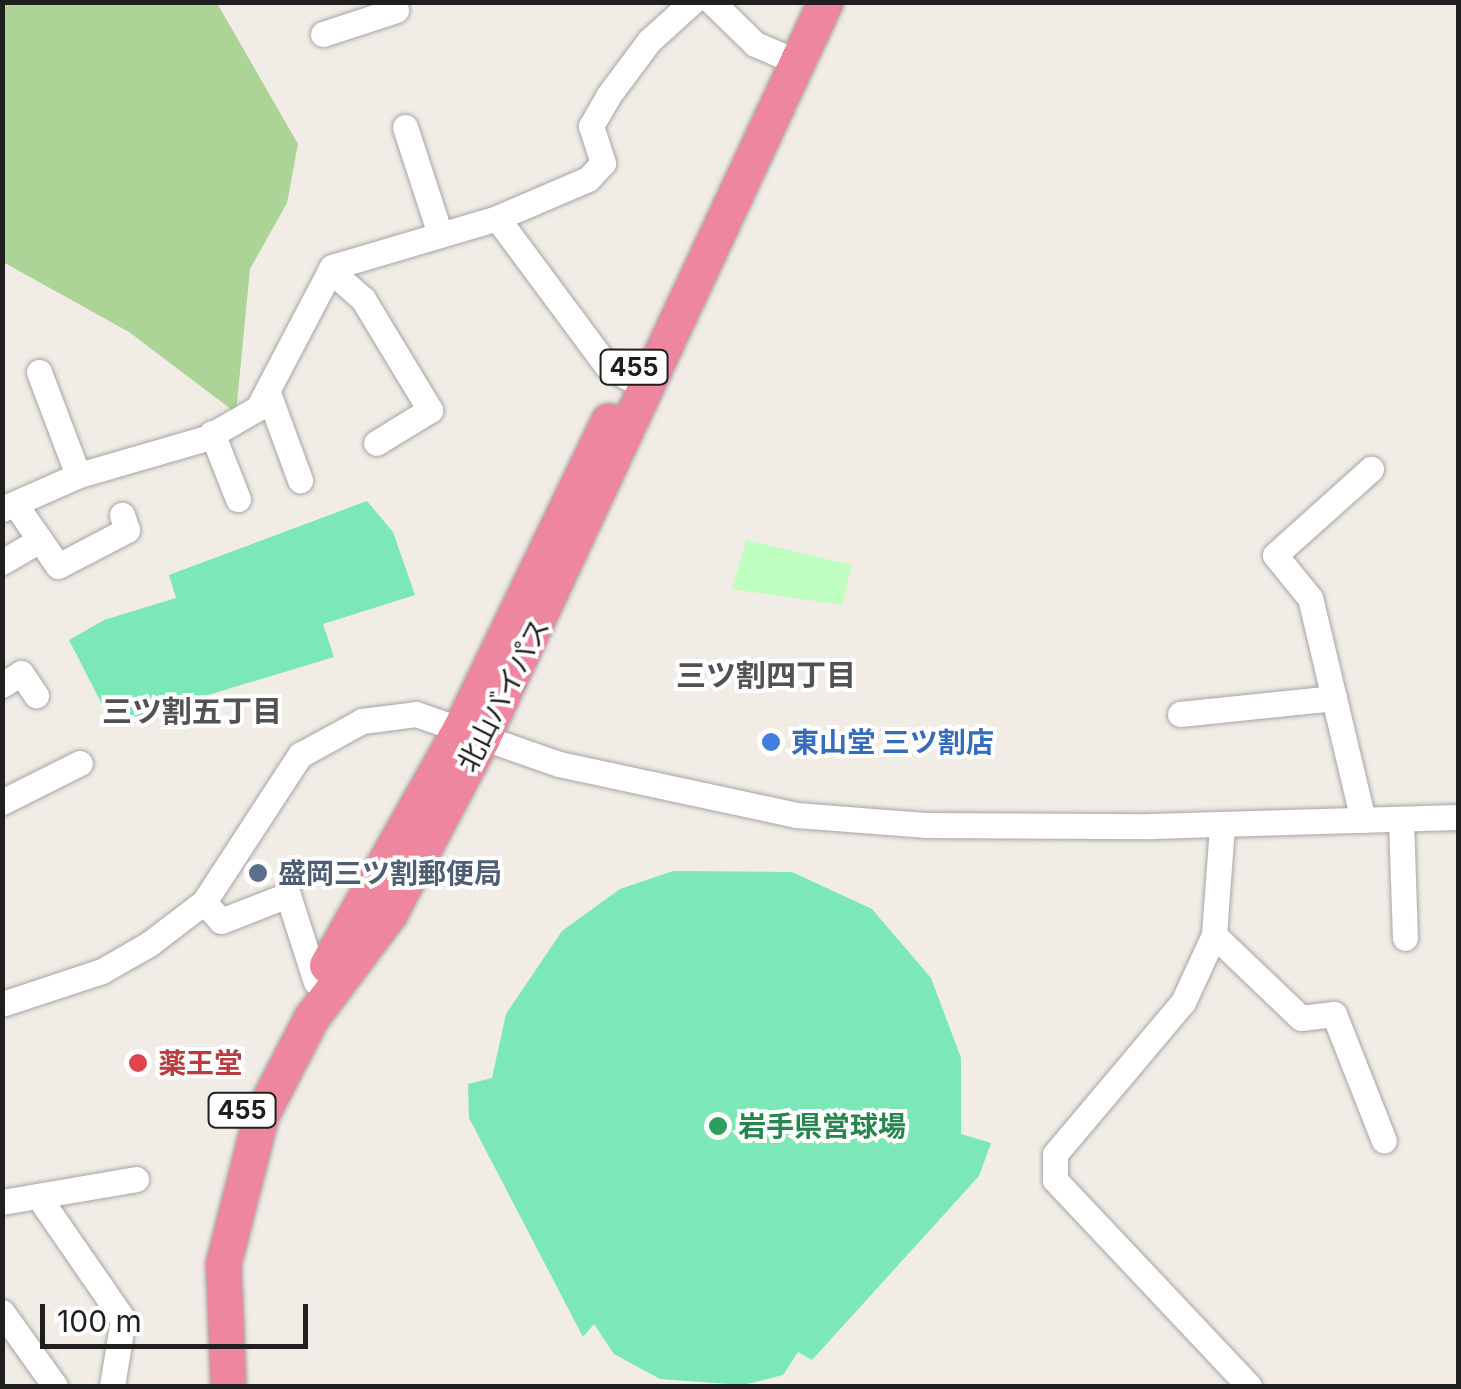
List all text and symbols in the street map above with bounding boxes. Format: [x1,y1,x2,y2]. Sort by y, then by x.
road number: 455 [599,347,669,387]
street label: 北山バイパス [450,613,556,777]
district label: 三ツ割四丁目 [676,657,856,693]
district label: 三ツ割五丁目 [102,693,282,729]
place label: 東山堂 三ツ割店 [791,725,994,759]
marker: 東山堂 三ツ割店 [760,731,782,753]
place label: 盛岡三ツ割郵便局 [278,856,502,890]
marker: 盛岡三ツ割郵便局 [247,862,269,884]
place label: 薬王堂 [158,1046,242,1080]
marker: 薬王堂 [127,1052,149,1074]
road number: 455 [207,1090,277,1130]
place label: 岩手県営球場 [738,1109,906,1143]
marker: 岩手県営球場 [707,1115,729,1137]
scale bar [45,1284,312,1346]
text: 100 m [57,1303,142,1339]

